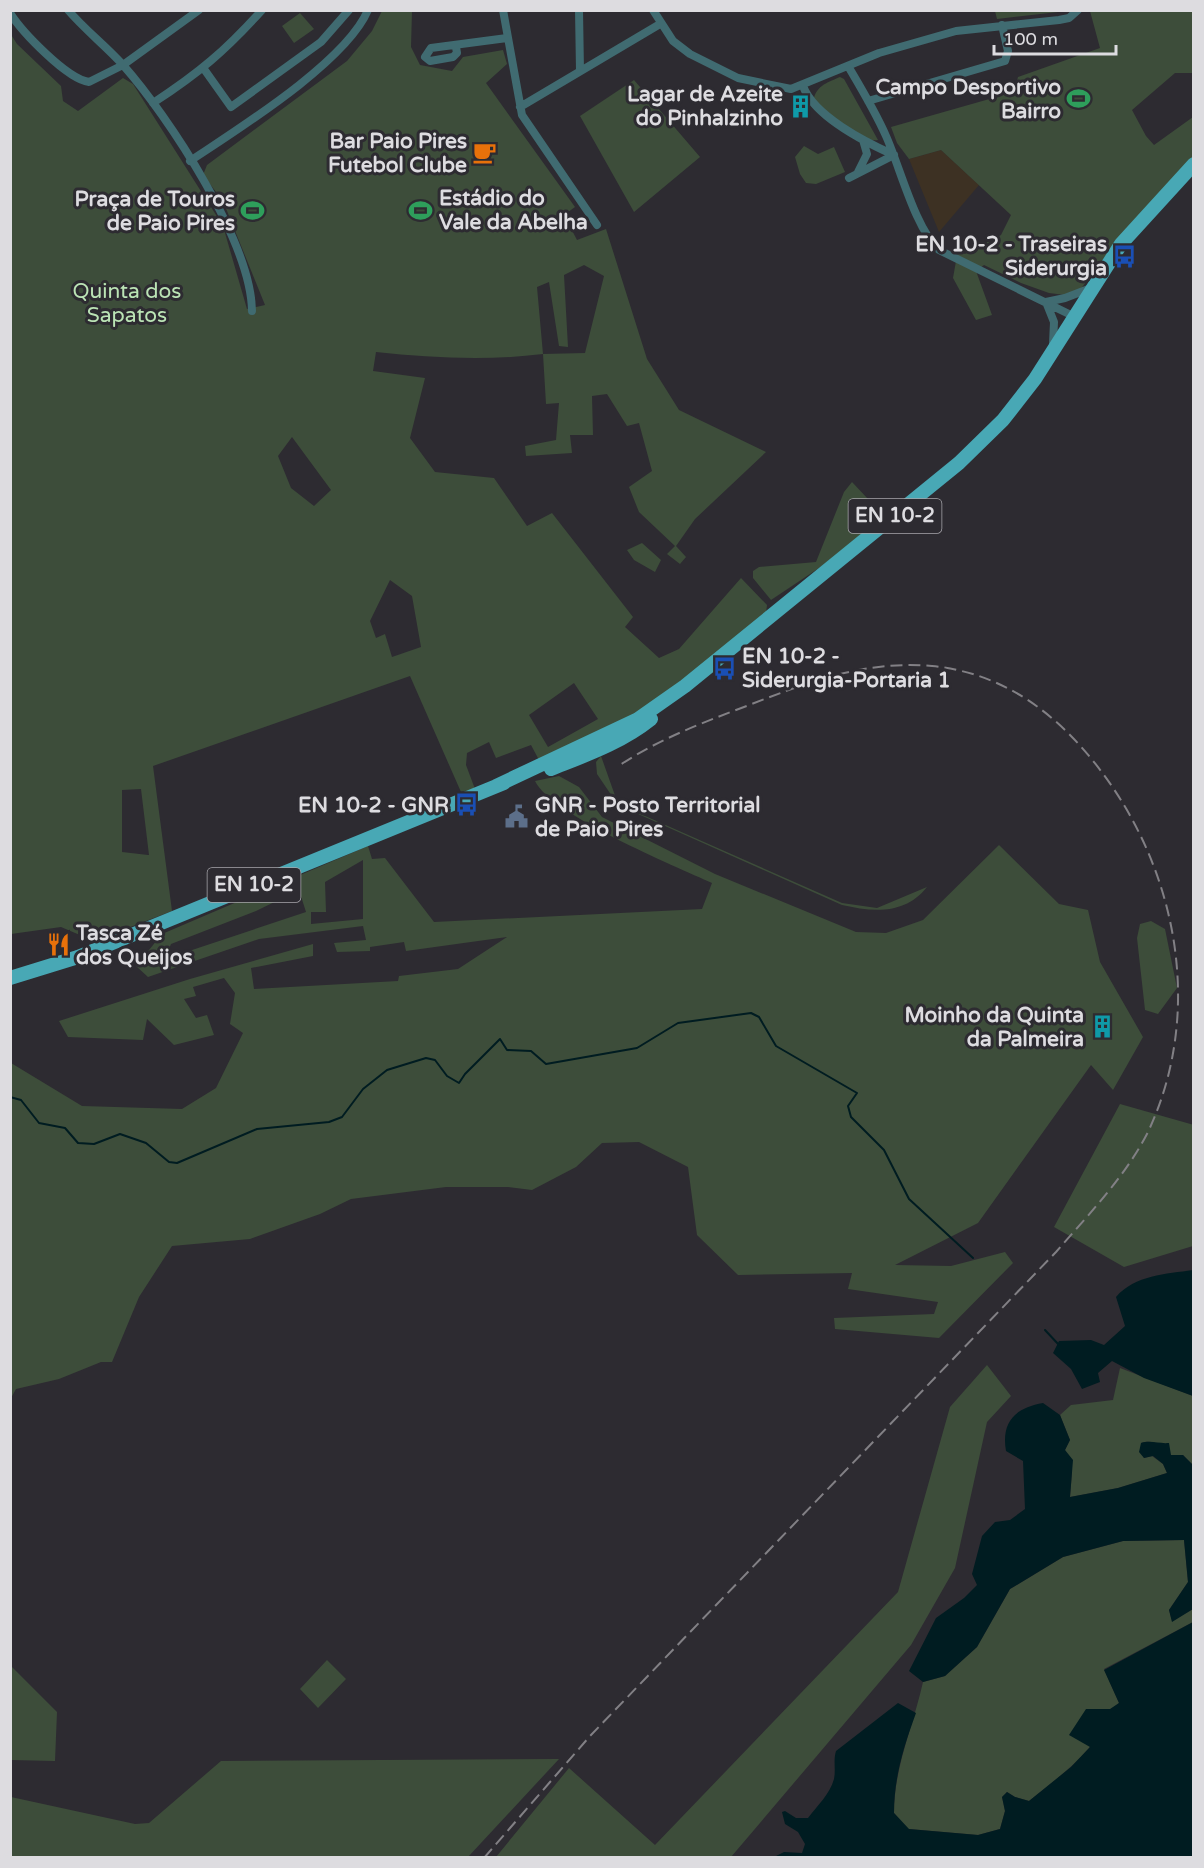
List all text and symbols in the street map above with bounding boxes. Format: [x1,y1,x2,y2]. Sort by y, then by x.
scale bar [994,18,1116,56]
text: 100 m [1003,28,1058,50]
place label: Campo Desportivo Bairro [875,75,1061,124]
place label: Lagar de Azeite do Pinhalzinho [627,82,783,131]
sports icon: Campo Desportivo Bairro [1066,86,1092,112]
building icon: Lagar de Azeite do Pinhalzinho [788,93,814,119]
place label: Bar Paio Pires Futebol Clube [328,129,467,178]
cafe icon: Bar Paio Pires Futebol Clube [472,140,498,166]
place label: Estádio do Vale da Abelha [439,186,588,235]
place label: Praça de Touros de Paio Pires [75,187,235,236]
sports icon: Estádio do Vale da Abelha [408,197,434,223]
sports icon: Praça de Touros de Paio Pires [240,198,266,224]
place label: EN 10-2 - Traseiras Siderurgia [915,232,1107,281]
bus stop icon: EN 10-2 - Traseiras Siderurgia [1112,243,1138,269]
park label: Quinta dos Sapatos [73,279,181,328]
road number: EN 10-2 [848,499,942,533]
place label: EN 10-2 - Siderurgia-Portaria 1 [742,644,951,693]
bus stop icon: EN 10-2 - Siderurgia-Portaria 1 [711,655,737,681]
bus stop icon: EN 10-2 - GNR [454,792,480,818]
place label: EN 10-2 - GNR [298,793,449,818]
place label: GNR - Posto Territorial de Paio Pires [535,793,760,842]
public building icon: GNR - Posto Territorial de Paio Pires [504,804,530,830]
road number: EN 10-2 [208,868,300,902]
place label: Tasca Zé dos Queijos [75,921,193,970]
restaurant icon: Tasca Zé dos Queijos [45,932,71,958]
place label: Moinho da Quinta da Palmeira [904,1003,1084,1052]
building icon: Moinho da Quinta da Palmeira [1089,1014,1115,1040]

